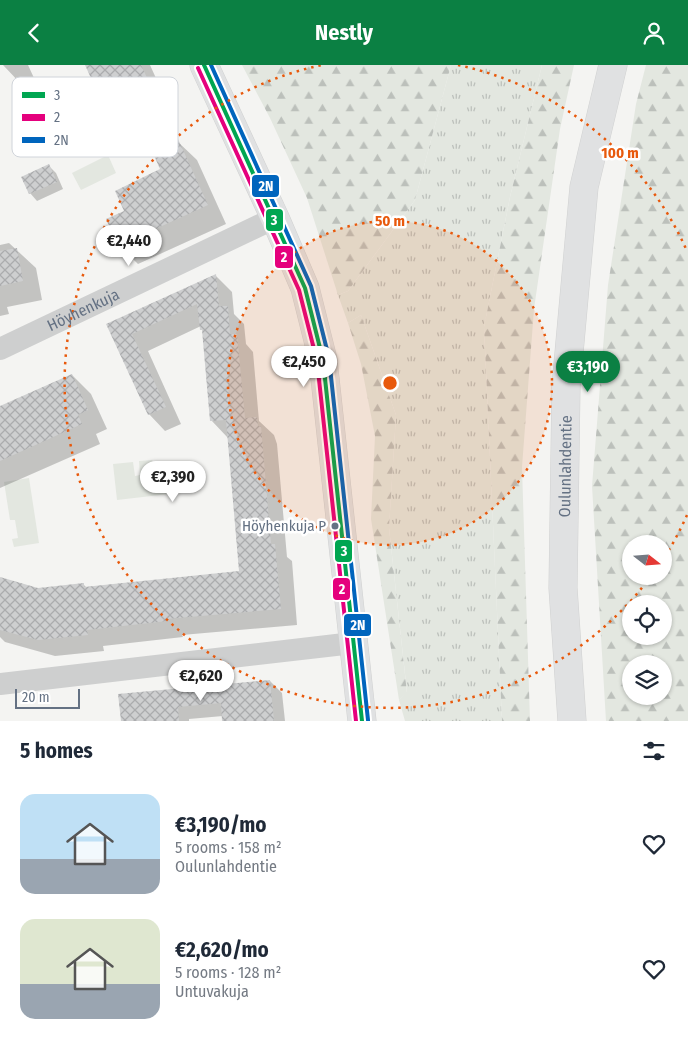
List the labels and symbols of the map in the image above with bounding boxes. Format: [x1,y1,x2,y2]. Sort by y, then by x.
legend [12,77,178,157]
text: 3 [54,87,60,104]
text: 2 [54,109,60,126]
text: 2N [54,132,69,149]
text: 100 m [601,144,639,162]
line badge: 2N [251,174,280,198]
text: 2N [258,178,273,195]
line badge: 3 [265,208,284,232]
text: 3 [270,212,278,229]
text: 50 m [375,212,405,230]
pin: €2,440 [88,225,170,267]
line badge: 2 [274,245,294,269]
text: 2 [280,249,288,266]
street label: Höyhenkuja [44,284,122,335]
pin: €2,450 [263,345,345,388]
pin: €3,190 [547,351,629,393]
centre of rings [381,374,399,392]
street label: Oulunlahdentie [555,415,575,517]
pin: €2,390 [132,461,214,503]
place label: Höyhenkuja P [242,517,326,535]
marker: Höyhenkuja P [330,521,340,531]
north arrow [622,535,672,585]
line badge: 3 [334,539,353,563]
text: 3 [340,543,348,560]
line badge: 2 [332,577,351,601]
text: 2 [338,581,346,598]
line badge: 2N [343,613,372,637]
text: 2N [350,617,365,634]
pin: €2,620 [160,659,242,702]
scale bar [15,686,80,709]

